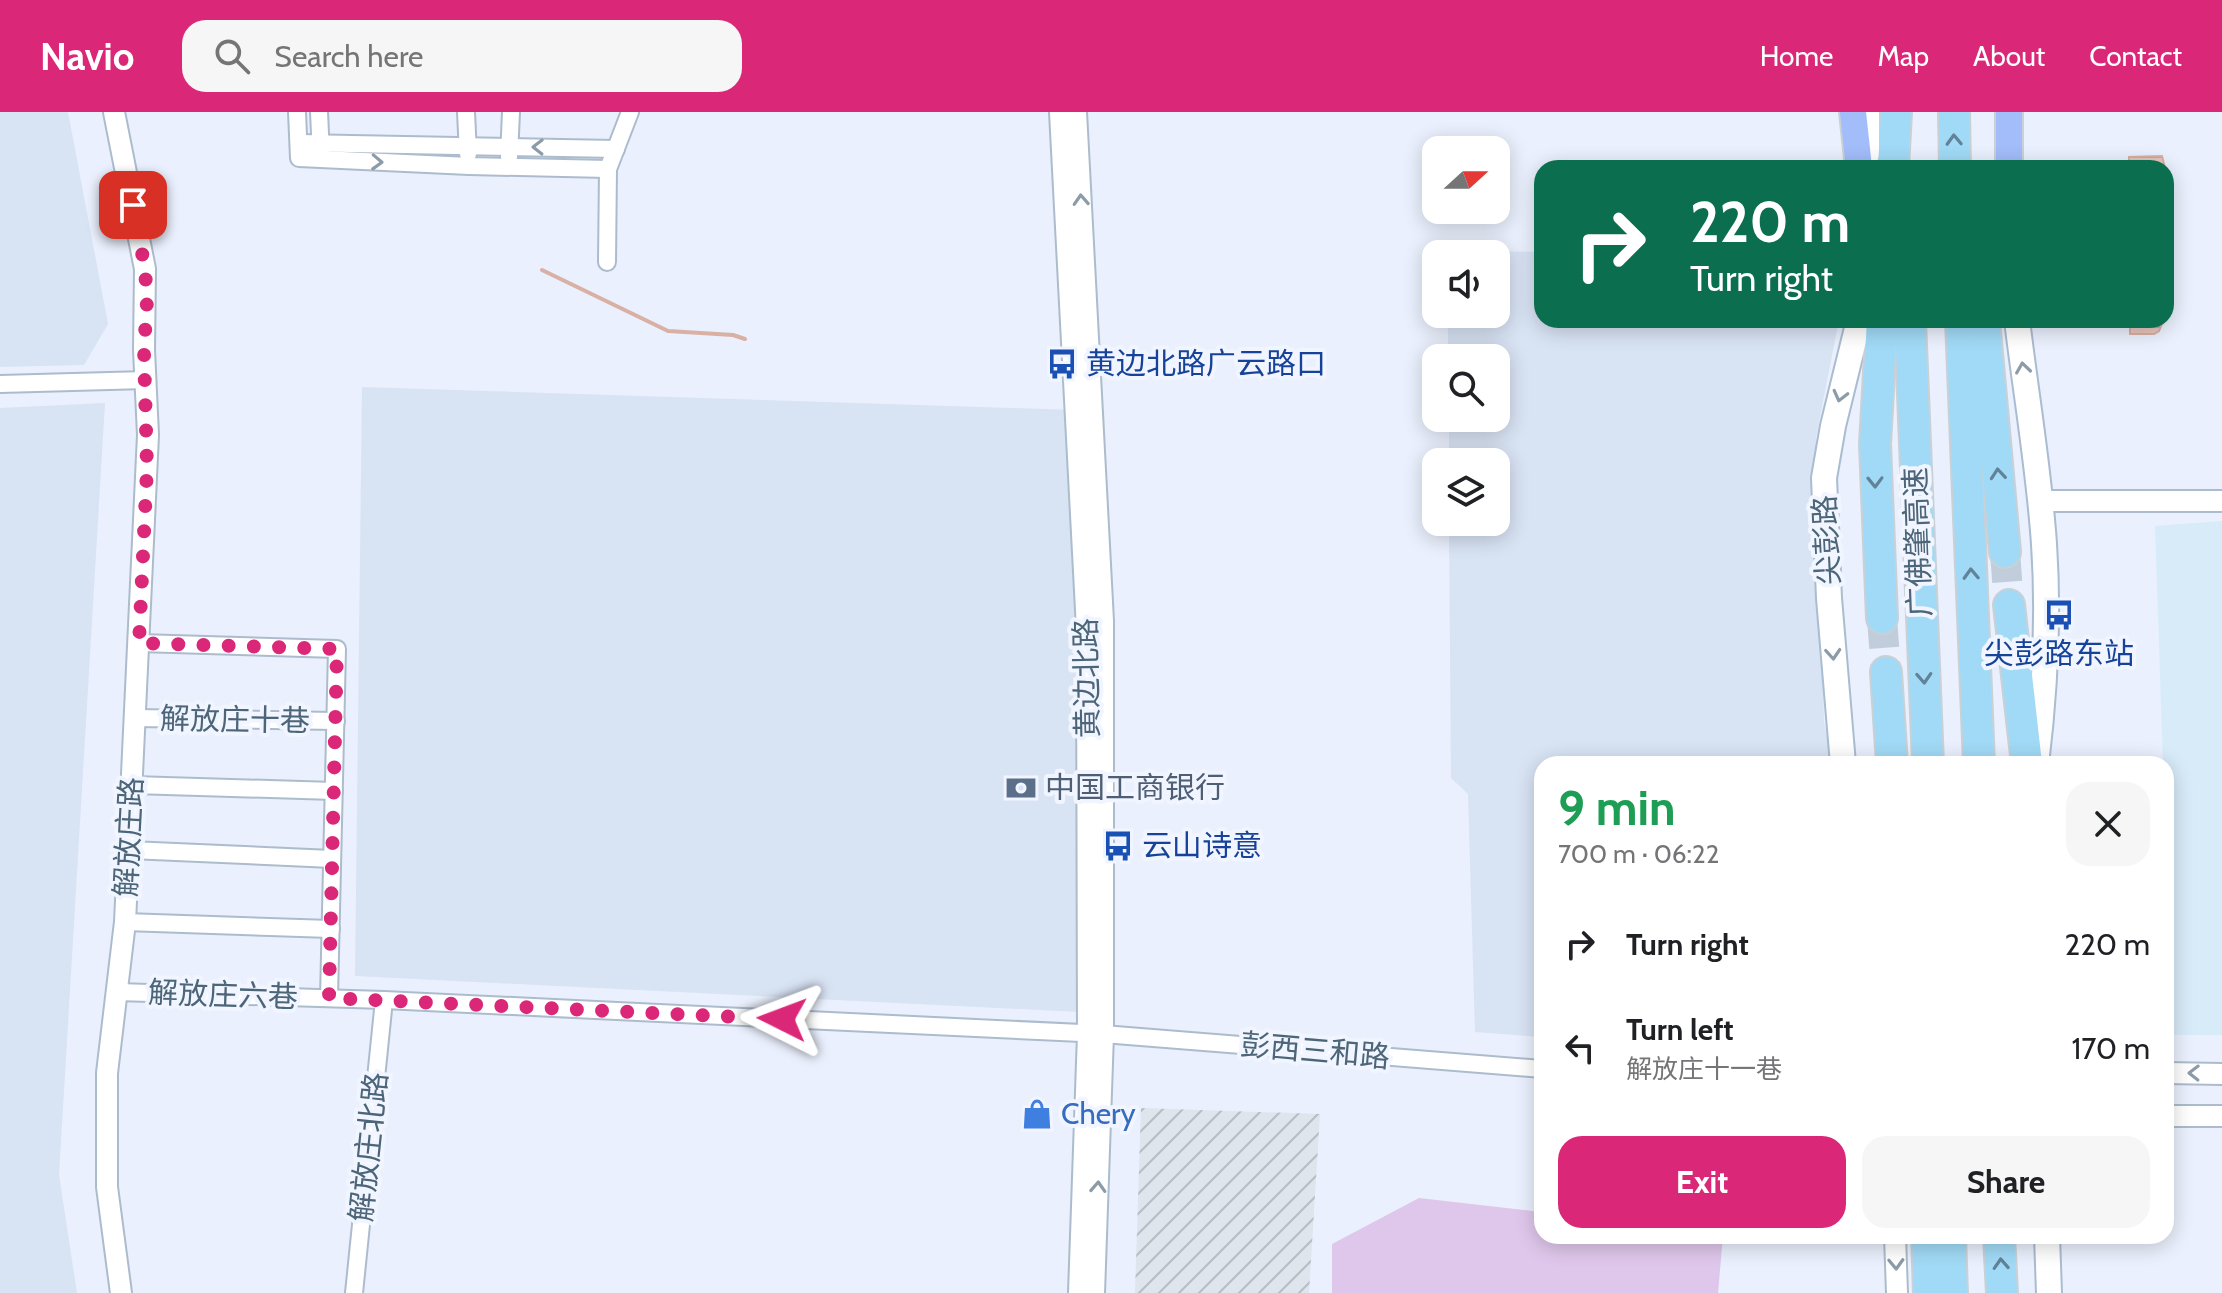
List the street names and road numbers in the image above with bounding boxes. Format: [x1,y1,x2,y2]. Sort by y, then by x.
street label: 广佛肇高速 [1896,466,1939,618]
street label: 尖彭路 [1806,494,1847,586]
street label: 黄边北路 [1067,618,1106,738]
street label: 解放庄十巷 [160,700,310,739]
street label: 解放庄路 [107,776,150,898]
street label: 解放庄六巷 [147,973,299,1016]
street label: 彭西三和路 [1239,1026,1391,1075]
street label: 解放庄北路 [342,1070,395,1223]

